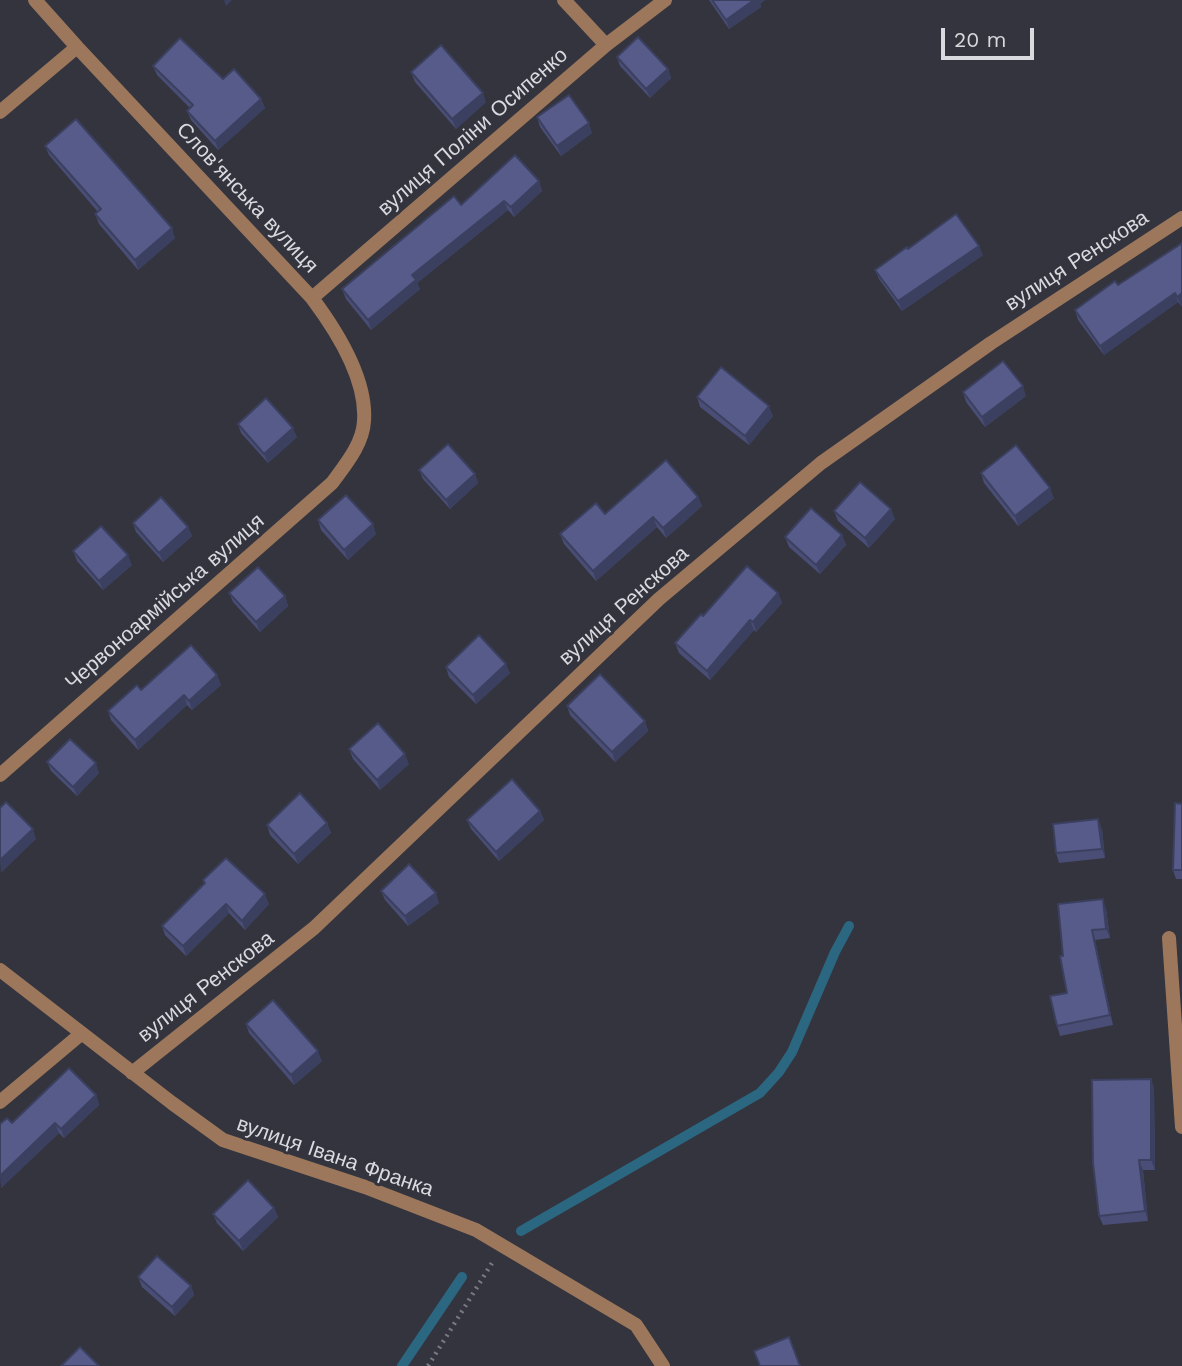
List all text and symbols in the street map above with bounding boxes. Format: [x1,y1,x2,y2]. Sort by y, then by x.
scale bar [944,14,1037,58]
text: 20 m [954,27,1006,52]
street label: вулиця Поліни Осипенко [373,43,573,221]
street label: Слов'янська вулиця [171,118,323,278]
street label: вулиця Ренскова [1001,205,1153,317]
street label: Червоноармійська вулиця [60,509,270,695]
street label: вулиця Ренскова [554,541,694,671]
street label: вулиця Ренскова [133,926,279,1048]
street label: вулиця Івана Франка [233,1111,437,1203]

